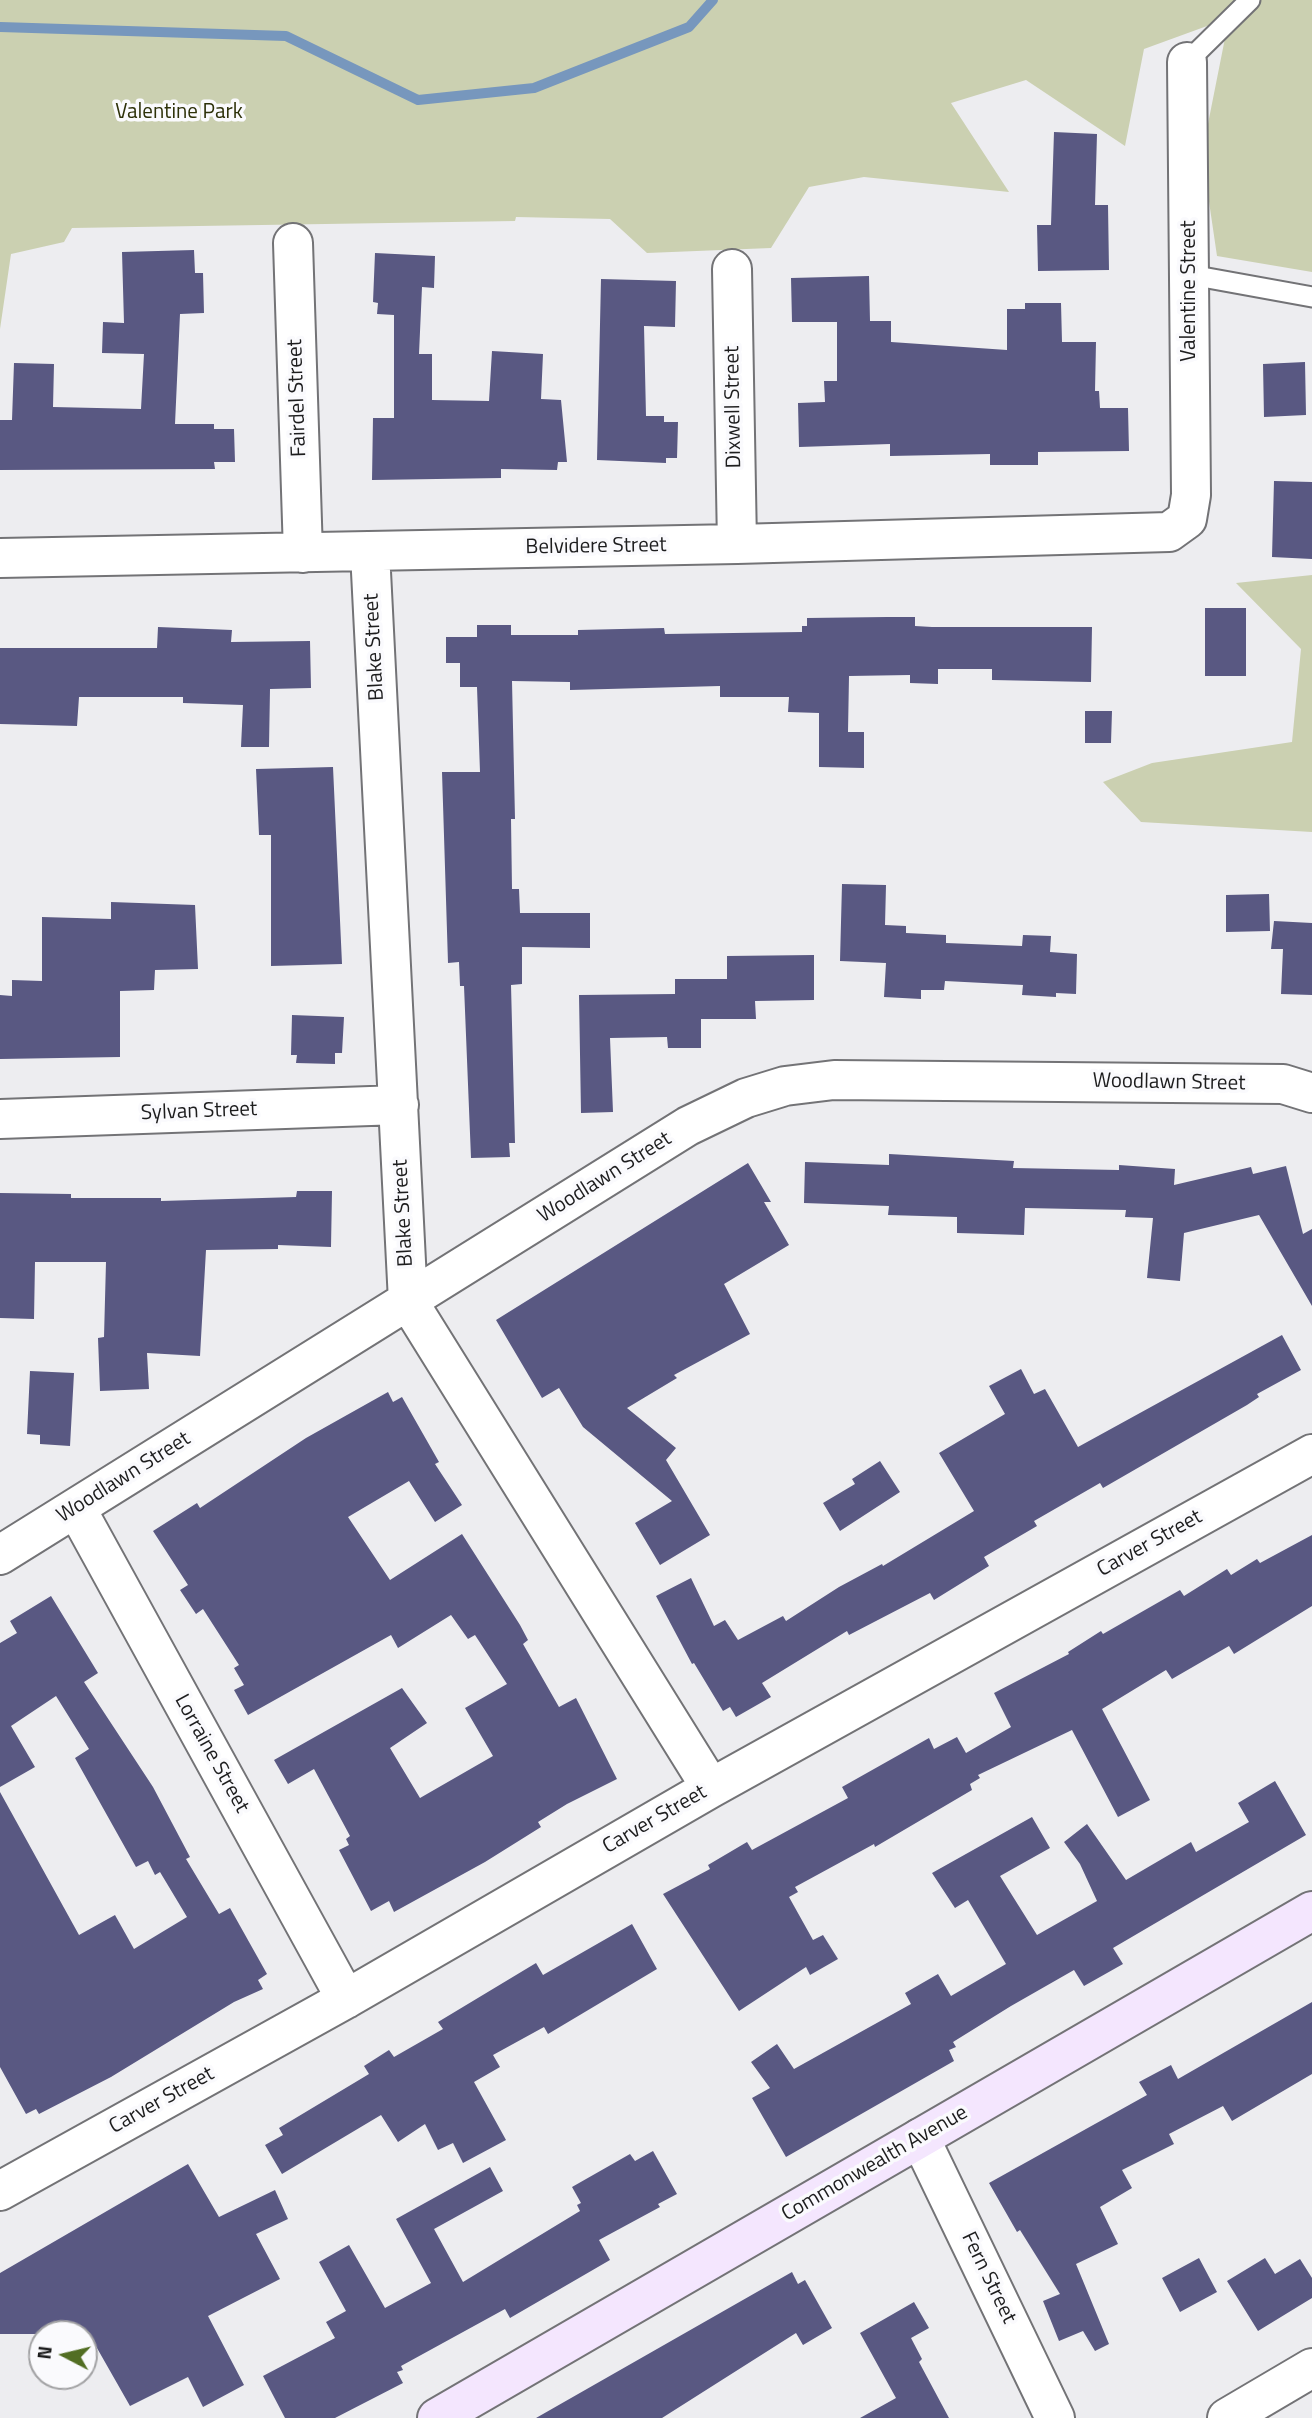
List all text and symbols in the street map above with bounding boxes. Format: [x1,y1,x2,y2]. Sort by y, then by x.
park label: Valentine Park [115,100,243,126]
street label: Valentine Street [1177,220,1203,362]
street label: Fairdel Street [283,339,313,457]
street label: Dixwell Street [720,345,748,469]
street label: Belvidere Street [525,533,667,561]
street label: Blake Street [360,593,390,701]
street label: Woodlawn Street [1092,1069,1246,1097]
street label: Sylvan Street [140,1097,258,1127]
street label: Woodlawn Street [533,1127,677,1229]
street label: Blake Street [389,1159,419,1267]
street label: Woodlawn Street [52,1427,196,1529]
street label: Carver Street [1093,1505,1207,1583]
street label: Lorraine Street [168,1690,254,1818]
street label: Carver Street [599,1780,711,1860]
street label: Carver Street [105,2062,219,2140]
street label: Commonwealth Avenue [778,2100,972,2228]
street label: Fern Street [955,2228,1021,2328]
north arrow [28,2320,98,2390]
text: N [28,2344,59,2361]

